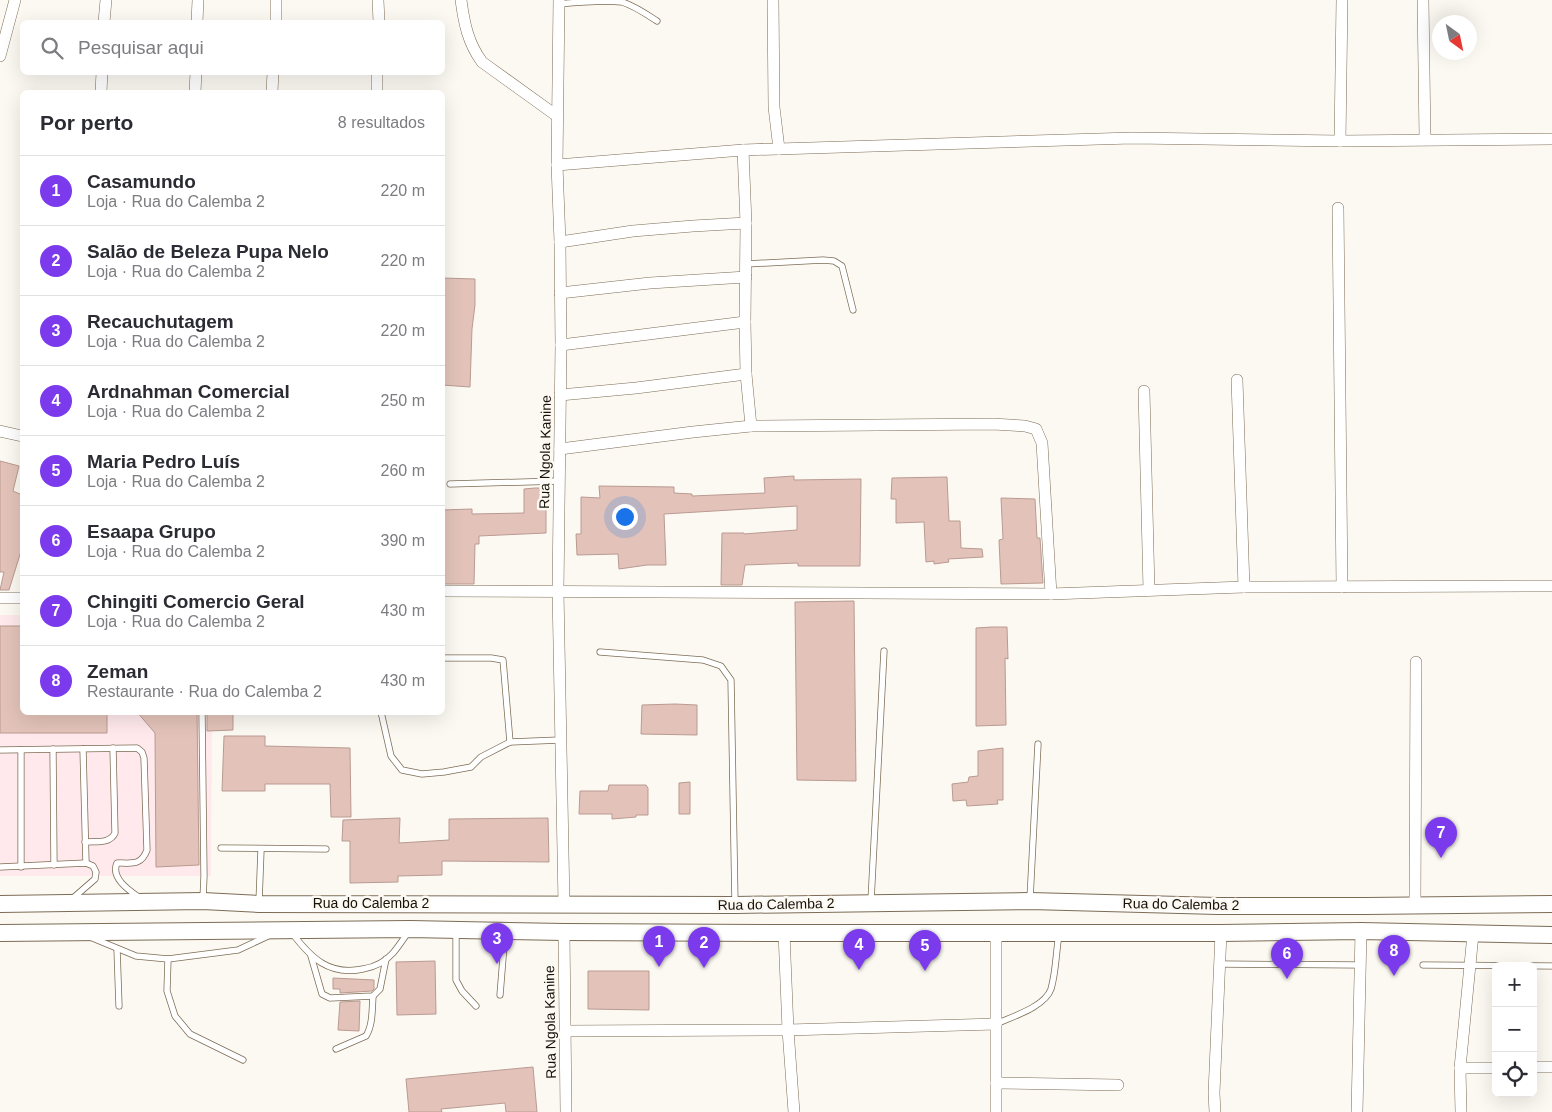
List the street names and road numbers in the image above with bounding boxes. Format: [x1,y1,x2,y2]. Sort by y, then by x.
street label: Rua Ngola Kanine [536,395,554,509]
street label: Rua do Calemba 2 [313,895,430,911]
street label: Rua do Calemba 2 [717,895,835,913]
street label: Rua do Calemba 2 [1122,895,1240,913]
street label: Rua Ngola Kanine [541,965,559,1079]

